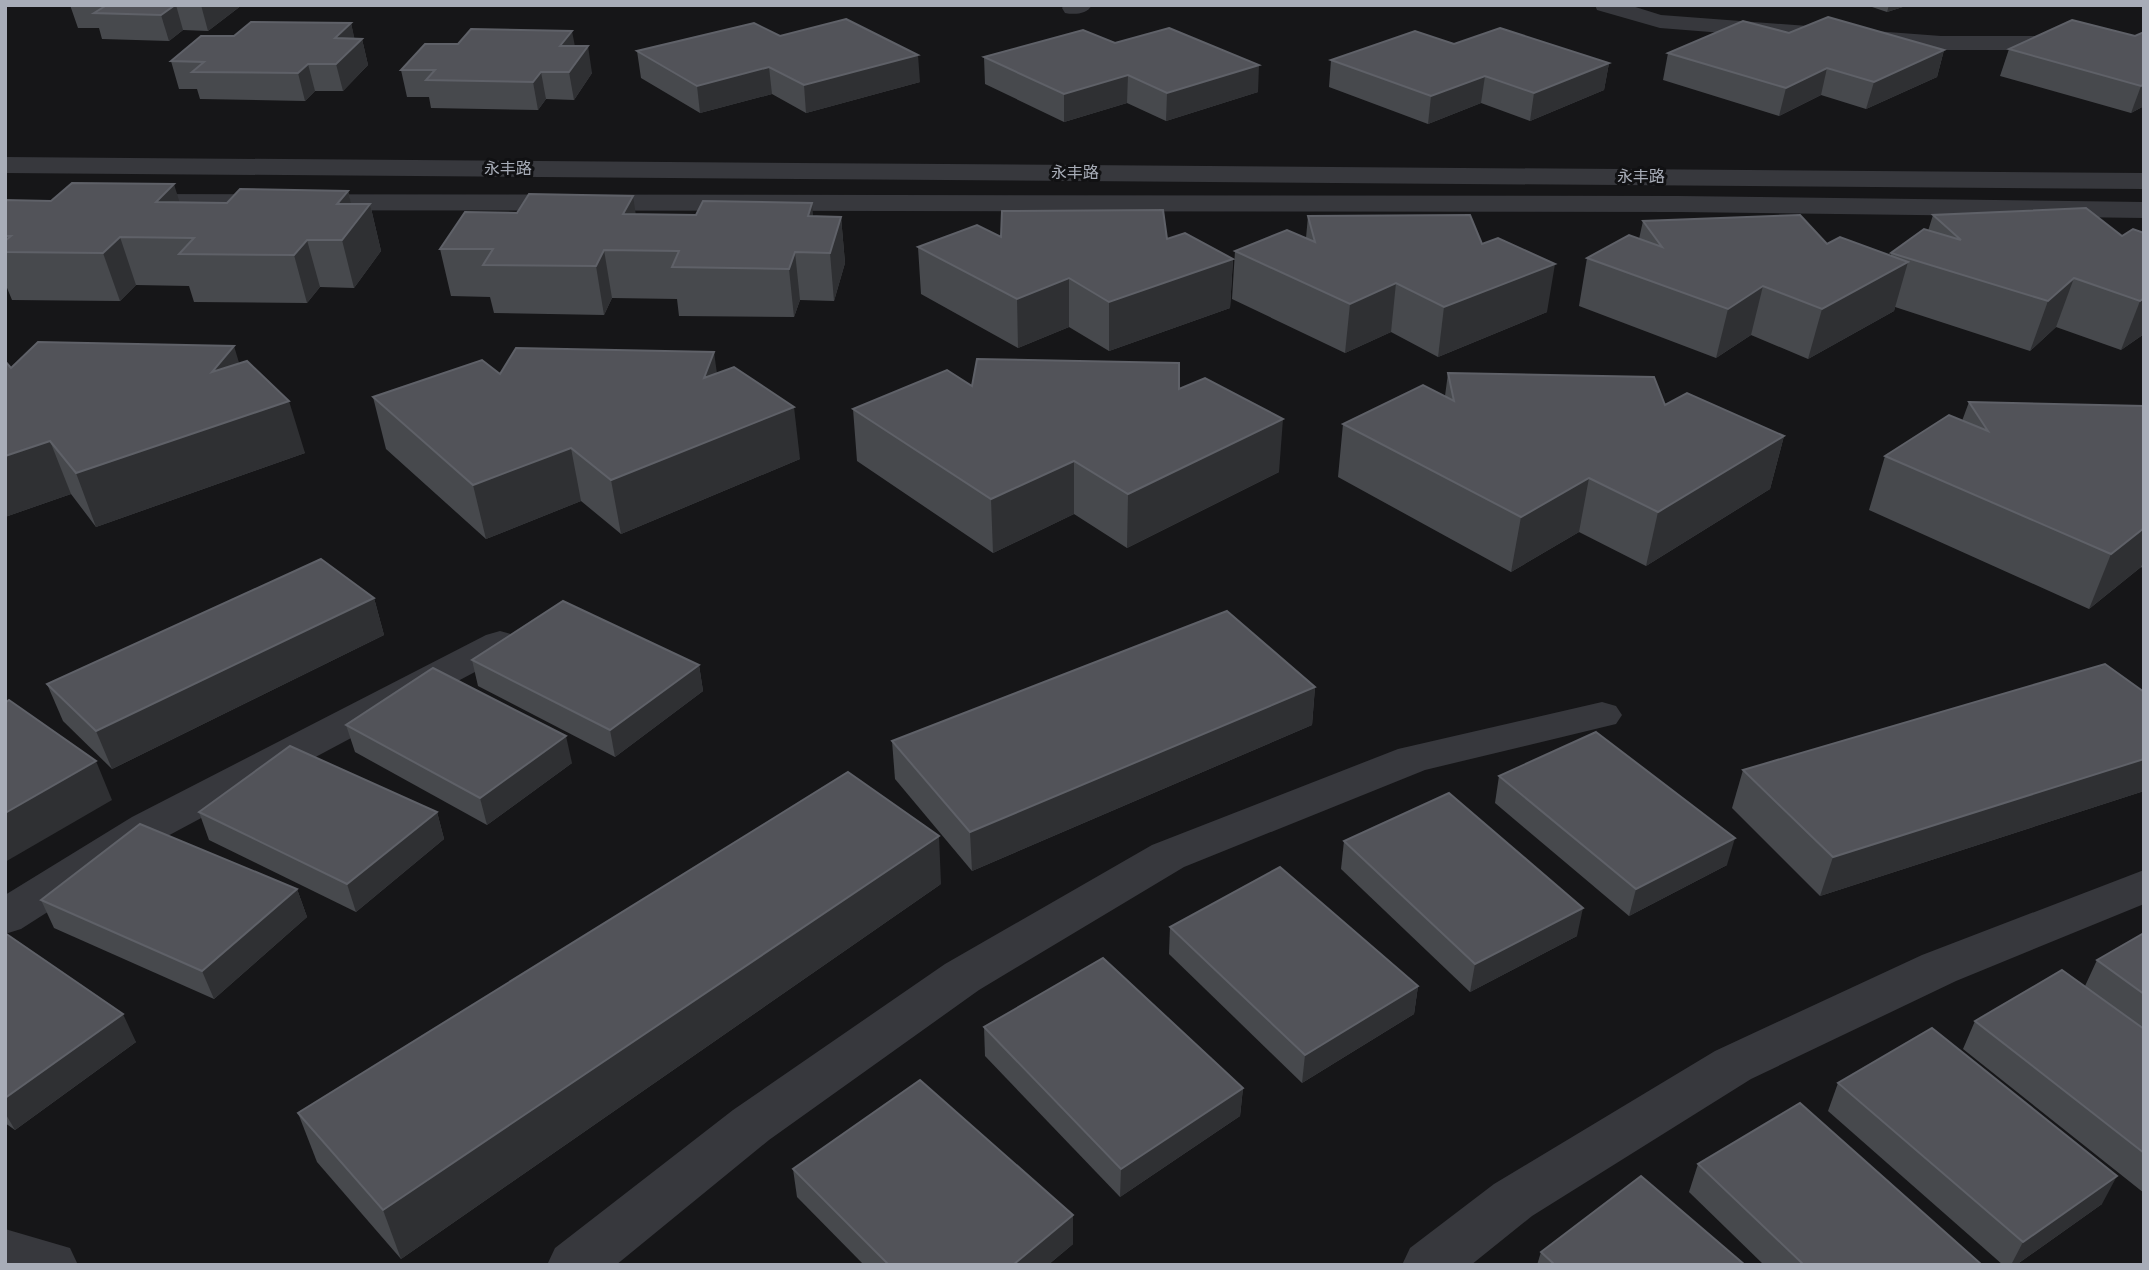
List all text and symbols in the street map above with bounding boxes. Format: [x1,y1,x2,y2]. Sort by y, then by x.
street label: 永丰路 [484,160,532,177]
street label: 永丰路 [1051,164,1099,181]
street label: 永丰路 [1617,168,1665,185]

